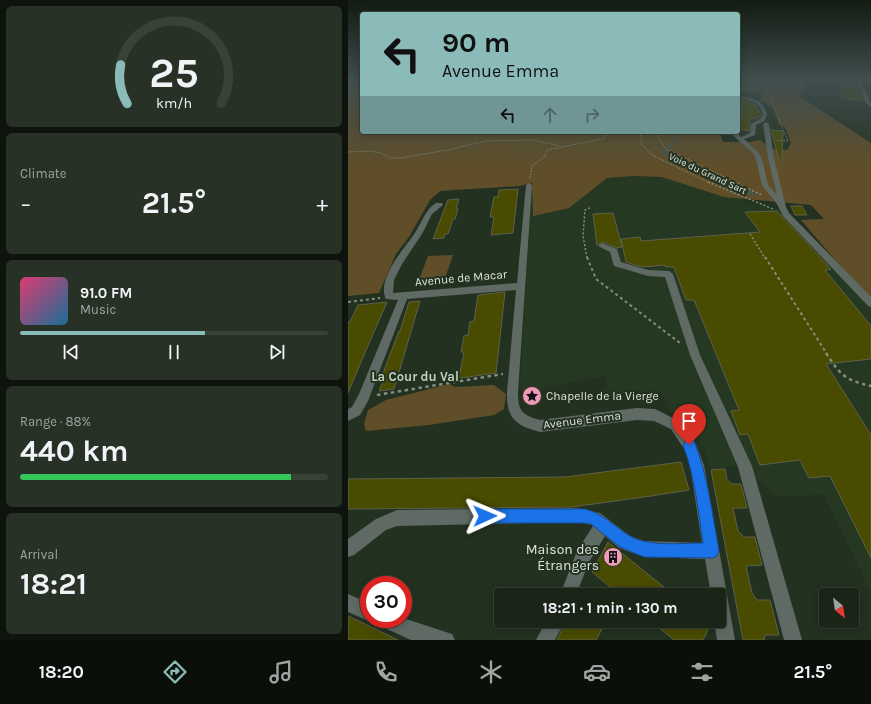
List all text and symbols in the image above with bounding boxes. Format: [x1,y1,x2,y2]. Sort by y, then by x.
text: 90 m [442,26,510,59]
icon: left [376,28,428,80]
text: 25 [149,49,199,97]
text: Avenue Emma [442,60,559,82]
text: km/h [156,95,192,112]
icon: left [497,104,519,126]
icon: ahead [539,104,561,126]
icon: right [581,104,603,126]
street label: Voie du Grand Sart [667,151,749,197]
text: Climate [20,166,66,181]
text: 21.5° [142,185,206,221]
text: − [20,191,32,217]
text: + [316,191,328,217]
street label: Avenue de Macar [414,267,508,289]
text: 91.0 FM [80,284,132,302]
text: Music [80,302,116,317]
icon: previous [60,341,82,363]
icon: pause [163,341,185,363]
icon: next [266,341,288,363]
district label: La Cour du Val [371,369,459,384]
place icon: Chapelle de la Vierge [521,385,543,407]
place label: Chapelle de la Vierge [546,389,659,403]
pin [672,404,706,445]
street label: Avenue Emma [542,408,622,432]
icon: arrive [678,410,700,432]
text: Range · 88% [20,414,91,429]
text: 440 km [20,433,128,469]
position arrow [464,495,506,537]
place label: Maison des Étrangers [526,541,599,574]
building icon: Maison des Étrangers [602,546,624,568]
text: Arrival [20,547,58,562]
text: 18:21 [20,566,87,602]
speed limit sign: 30 [360,576,412,628]
north arrow [819,588,859,628]
map controls [819,588,859,628]
text: 18:21 · 1 min · 130 m [543,599,677,617]
icon: directions [161,658,189,686]
icon: music [267,658,295,686]
icon: phone [372,658,400,686]
icon: climate [477,658,505,686]
icon: car [583,658,611,686]
icon: filters [688,658,716,686]
text: 18:20 [39,661,84,683]
text: 21.5° [794,661,832,683]

